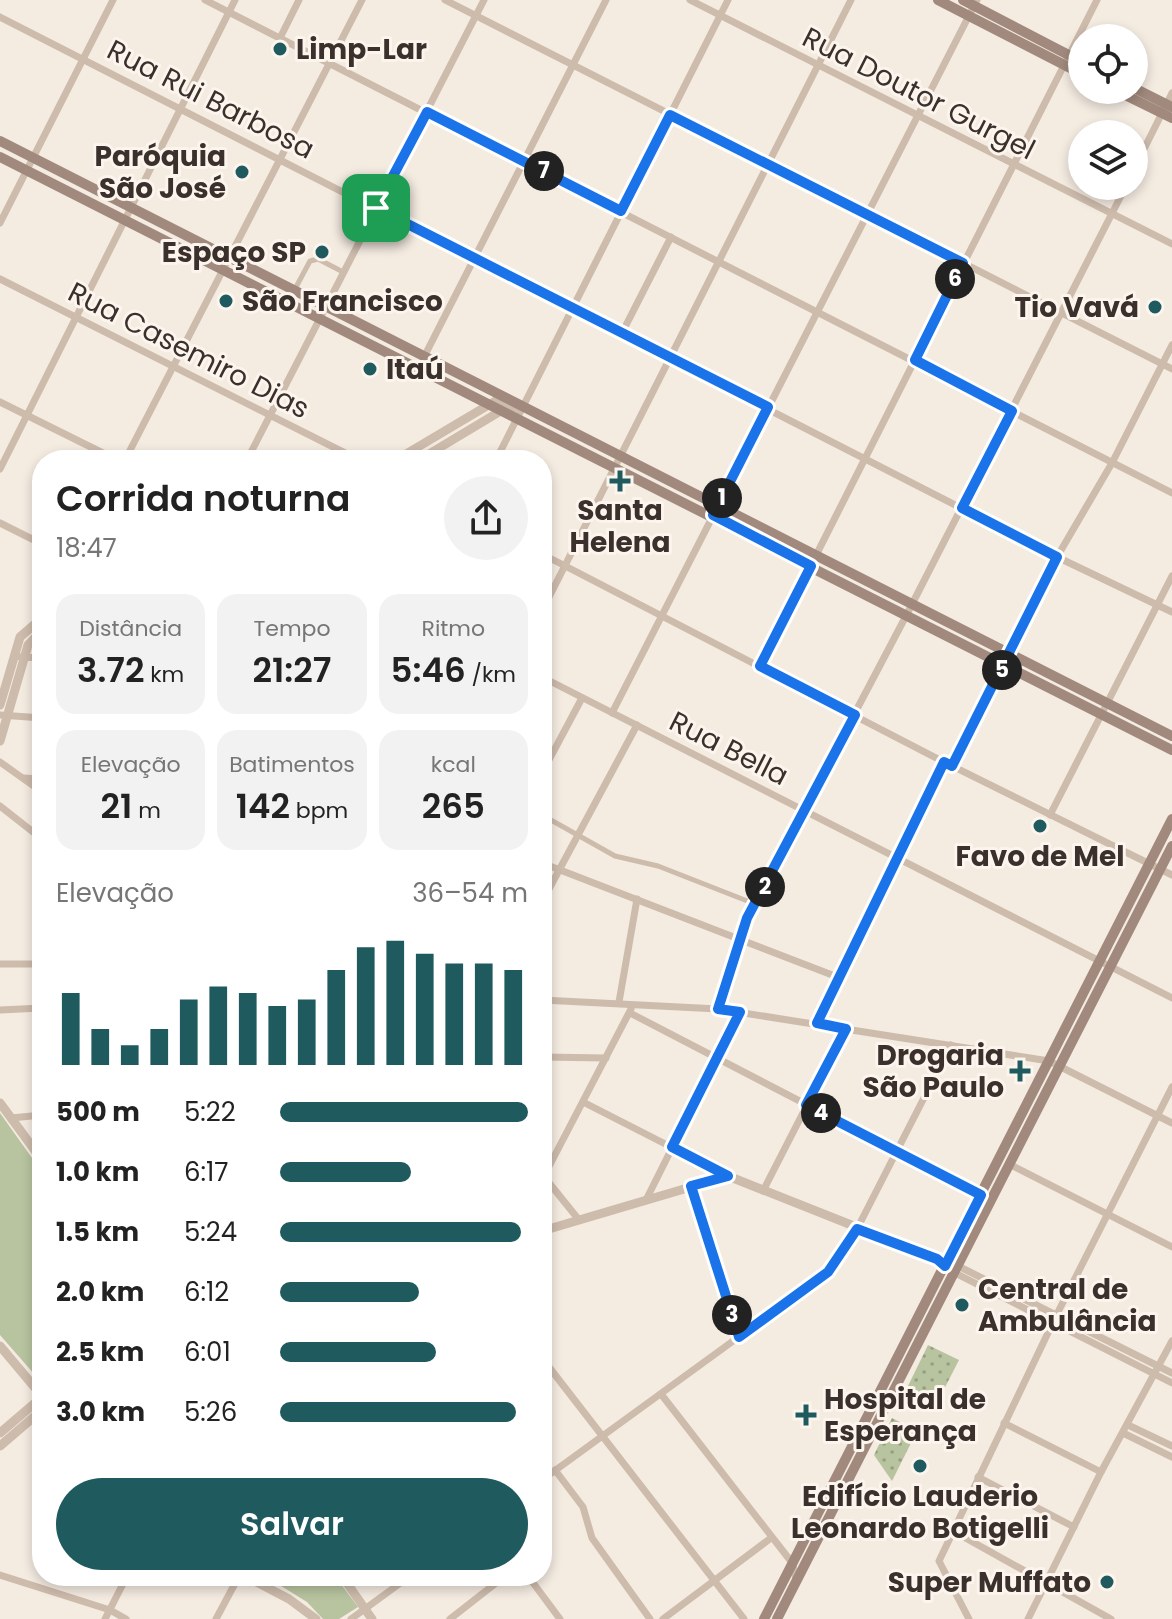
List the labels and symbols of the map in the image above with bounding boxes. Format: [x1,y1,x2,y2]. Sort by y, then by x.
street label: Rua Doutor Gurgel [796,18,1042,169]
street label: Rua Rui Barbosa [101,30,321,168]
place label: Limp-Lar [296,30,427,69]
marker: Limp-Lar [271,40,289,58]
place label: Paróquia São José [95,137,226,208]
pin: 7 [524,151,564,191]
marker: Paróquia São José [233,163,251,181]
pin [342,174,410,242]
place label: Espaço SP [162,233,306,272]
marker: Espaço SP [313,243,331,261]
pin: 6 [935,259,975,299]
street label: Rua Casemiro Dias [62,273,316,428]
place label: São Francisco [242,282,443,321]
place label: Tio Vavá [1014,288,1139,327]
marker: São Francisco [217,292,235,310]
marker: Tio Vavá [1146,298,1164,316]
place label: Itaú [386,350,444,389]
marker: Itaú [361,360,379,378]
marker: Santa Helena [611,472,629,490]
pin: 1 [702,478,742,518]
place label: Santa Helena [569,491,671,562]
pin: 5 [982,650,1022,690]
street label: Rua Bella [663,702,795,795]
marker: Favo de Mel [1031,817,1049,835]
place label: Favo de Mel [955,837,1125,876]
pin: 2 [745,867,785,907]
place label: Drogaria São Paulo [863,1036,1004,1107]
marker: Drogaria São Paulo [1011,1062,1029,1080]
pin: 4 [801,1093,841,1133]
place label: Central de Ambulância [978,1270,1157,1341]
pin: 3 [712,1295,752,1335]
marker: Central de Ambulância [953,1296,971,1314]
place label: Hospital de Esperança [824,1380,986,1451]
marker: Hospital de Esperança [795,1404,817,1426]
marker: Edifício Lauderio Leonardo Botigelli [911,1457,929,1475]
place label: Edifício Lauderio Leonardo Botigelli [791,1477,1049,1548]
place label: Super Muffato [888,1563,1091,1602]
marker: Super Muffato [1098,1573,1116,1591]

